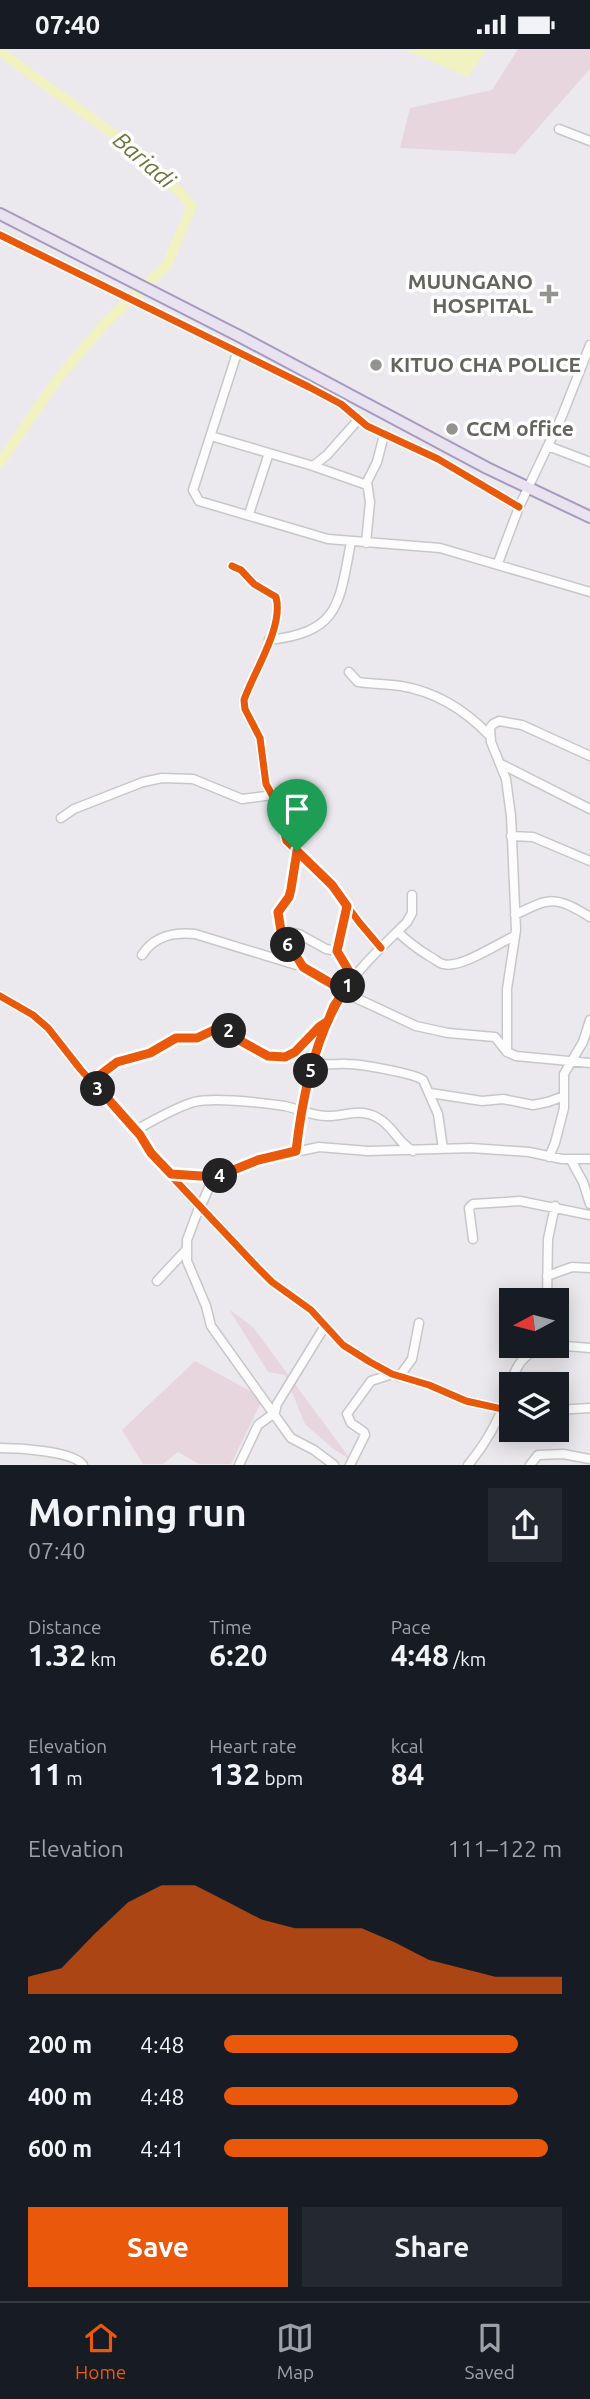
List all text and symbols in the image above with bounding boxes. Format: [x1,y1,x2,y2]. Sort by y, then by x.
text: 07:40 [35,10,100,39]
water label: Bariadi [109,127,181,194]
place label: MUUNGANO HOSPITAL [408,269,533,317]
marker: MUUNGANO HOSPITAL [539,284,559,304]
place label: KITUO CHA POLICE [390,352,581,376]
marker: KITUO CHA POLICE [368,357,384,373]
place label: CCM office [466,416,574,440]
marker: CCM office [444,421,460,437]
pin [267,779,327,851]
icon: arrive [278,790,316,828]
pin: 6 [270,927,306,963]
text: 6 [282,933,293,955]
pin: 1 [330,969,366,1003]
text: 1 [342,974,353,996]
pin: 2 [212,1013,246,1049]
text: 2 [223,1019,234,1041]
pin: 5 [294,1053,328,1089]
text: 5 [305,1059,316,1081]
pin: 3 [80,1072,116,1107]
text: 3 [92,1077,103,1099]
pin: 4 [202,1159,238,1193]
text: 4 [214,1164,225,1186]
north arrow [499,1288,569,1358]
map controls [499,1288,569,1442]
button: layers [499,1372,569,1442]
button: share [488,1488,562,1562]
text: Morning run [28,1491,247,1533]
text: 07:40 [28,1538,86,1563]
text: Distance [28,1616,102,1638]
text: Time [209,1616,252,1638]
text: Pace [391,1616,431,1638]
text: 1.32 [28,1638,86,1672]
text: 6:20 [209,1638,267,1672]
text: 4:48 [391,1638,449,1672]
text: km [86,1648,116,1670]
text: /km [449,1648,486,1670]
text: Elevation [28,1735,107,1757]
text: Heart rate [209,1735,297,1757]
text: kcal [391,1735,423,1757]
text: 11 [28,1757,62,1791]
text: 132 [209,1757,260,1791]
text: 84 [391,1757,425,1791]
text: m [62,1767,83,1789]
text: bpm [260,1767,303,1789]
text: Elevation [28,1836,124,1861]
text: 111–122 m [448,1836,562,1861]
text: 200 m [28,2032,92,2057]
text: 4:48 [140,2032,185,2057]
text: 400 m [28,2084,92,2109]
text: 4:48 [140,2084,185,2109]
text: 600 m [28,2136,92,2161]
text: 4:41 [140,2136,185,2161]
button: Save [28,2207,288,2287]
button: Share [302,2207,562,2287]
tab: Home [75,2319,126,2383]
tab: Map [276,2319,314,2383]
tab: Saved [464,2319,515,2383]

